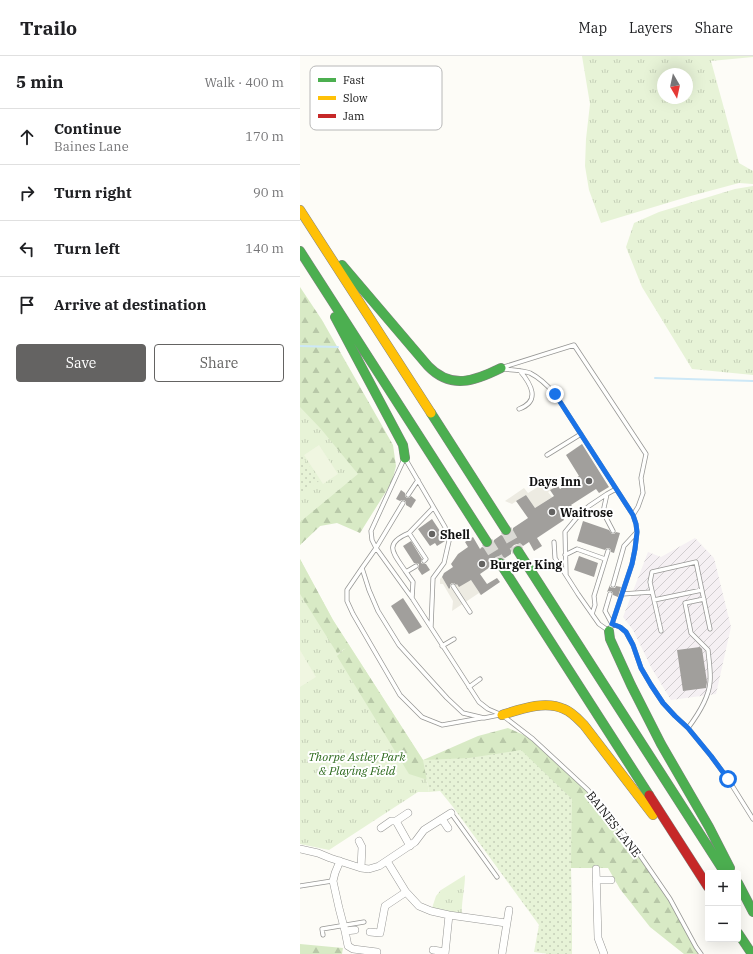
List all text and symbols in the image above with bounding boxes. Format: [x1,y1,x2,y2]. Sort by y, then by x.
text: Trailo [20,16,77,40]
text: Map [579,19,607,37]
text: Layers [629,19,673,37]
text: Share [695,19,733,37]
legend [310,66,442,130]
north arrow [657,68,693,104]
text: 5 min [16,71,64,93]
text: Fast [343,73,365,87]
text: Walk · 400 m [205,74,284,91]
text: Slow [343,91,368,105]
text: Jam [343,109,365,123]
text: Continue [54,119,121,138]
icon: ahead [16,126,38,148]
text: 170 m [245,128,284,145]
text: Baines Lane [54,138,129,155]
icon: right [16,182,38,204]
text: Turn right [54,183,132,202]
text: 90 m [253,184,284,201]
icon: left [16,238,38,260]
text: Turn left [54,239,120,258]
text: 140 m [245,240,284,257]
icon: arrive [16,294,38,316]
text: Arrive at destination [54,295,206,314]
button: Save [16,344,146,382]
button: Share [154,344,284,382]
route end [546,385,564,403]
place label: Days Inn [529,474,581,489]
marker: Days Inn [584,476,594,486]
place label: Waitrose [560,505,613,520]
marker: Waitrose [547,507,557,517]
place label: Shell [440,527,470,542]
marker: Shell [427,529,437,539]
place label: Burger King [490,557,562,572]
marker: Burger King [477,559,487,569]
park label: Thorpe Astley Park & Playing Field [308,749,406,778]
route start [719,770,737,788]
street label: BAINES LANE [584,788,644,860]
map controls [705,870,741,942]
button: + [705,870,741,906]
button: − [705,906,741,942]

